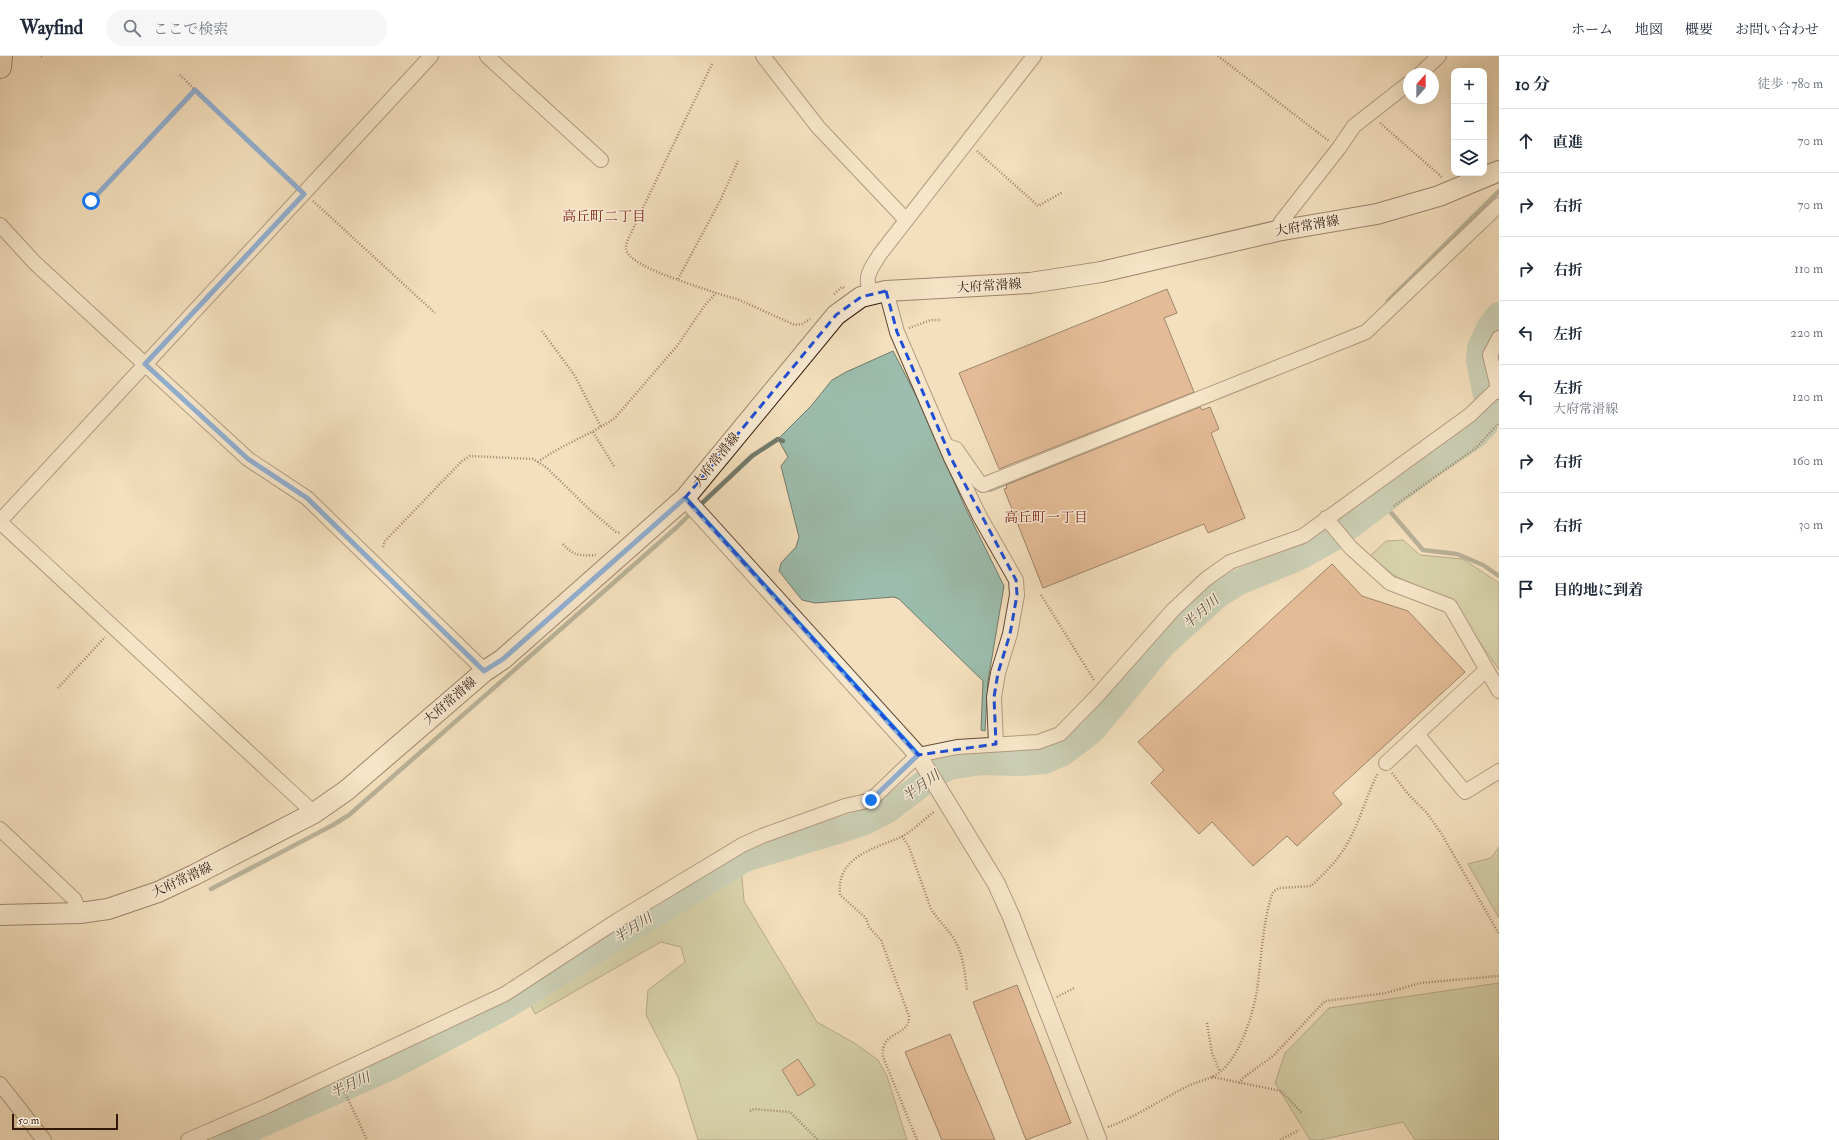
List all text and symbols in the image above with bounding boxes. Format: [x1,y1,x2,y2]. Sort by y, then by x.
search box [107,10,387,46]
text: Wayfind [20,16,83,40]
icon: search [121,17,143,39]
text: ここで検索 [153,20,228,39]
text: ホーム [1571,21,1613,38]
text: 地図 [1635,21,1663,38]
text: 概要 [1685,21,1713,38]
text: お問い合わせ [1735,21,1819,38]
north arrow [1403,68,1439,104]
map controls [1451,68,1487,176]
button: + [1451,68,1487,104]
text: 10 分 [1515,74,1550,95]
text: 徒歩 · 780 m [1757,76,1823,92]
button: − [1451,104,1487,140]
icon: ahead [1515,130,1537,152]
text: 直進 [1553,133,1583,152]
text: 70 m [1798,133,1823,149]
button: layers [1451,140,1487,176]
route start [82,192,100,210]
icon: right [1515,194,1537,216]
text: 右折 [1553,197,1583,216]
text: 70 m [1798,197,1823,213]
district label: 高丘町二丁目 [562,208,646,225]
street label: 大府常滑線 [1274,212,1340,240]
icon: right [1515,258,1537,280]
text: 右折 [1553,261,1583,280]
text: 110 m [1794,261,1823,277]
street label: 大府常滑線 [956,276,1022,296]
icon: left [1515,322,1537,344]
text: 左折 [1553,325,1583,344]
text: 220 m [1790,325,1823,341]
text: 左折 [1553,379,1583,398]
icon: left [1515,386,1537,408]
text: 120 m [1792,389,1823,405]
text: 大府常滑線 [1553,401,1618,417]
street label: 大府常滑線 [689,430,743,490]
icon: right [1515,450,1537,472]
text: 右折 [1553,453,1583,472]
text: 160 m [1792,453,1823,469]
district label: 高丘町一丁目 [1004,509,1088,526]
icon: right [1515,514,1537,536]
text: 右折 [1553,517,1583,536]
text: 30 m [1799,517,1823,533]
icon: arrive [1515,578,1537,600]
text: 目的地に到着 [1553,581,1643,600]
water label: 半月川 [1180,590,1224,632]
street label: 大府常滑線 [420,674,480,728]
water label: 半月川 [899,766,945,805]
route end [862,791,880,809]
street label: 大府常滑線 [149,859,215,901]
water label: 半月川 [611,909,657,946]
water label: 半月川 [327,1068,374,1101]
scale bar [12,1112,118,1131]
text: 50 m [18,1114,39,1127]

